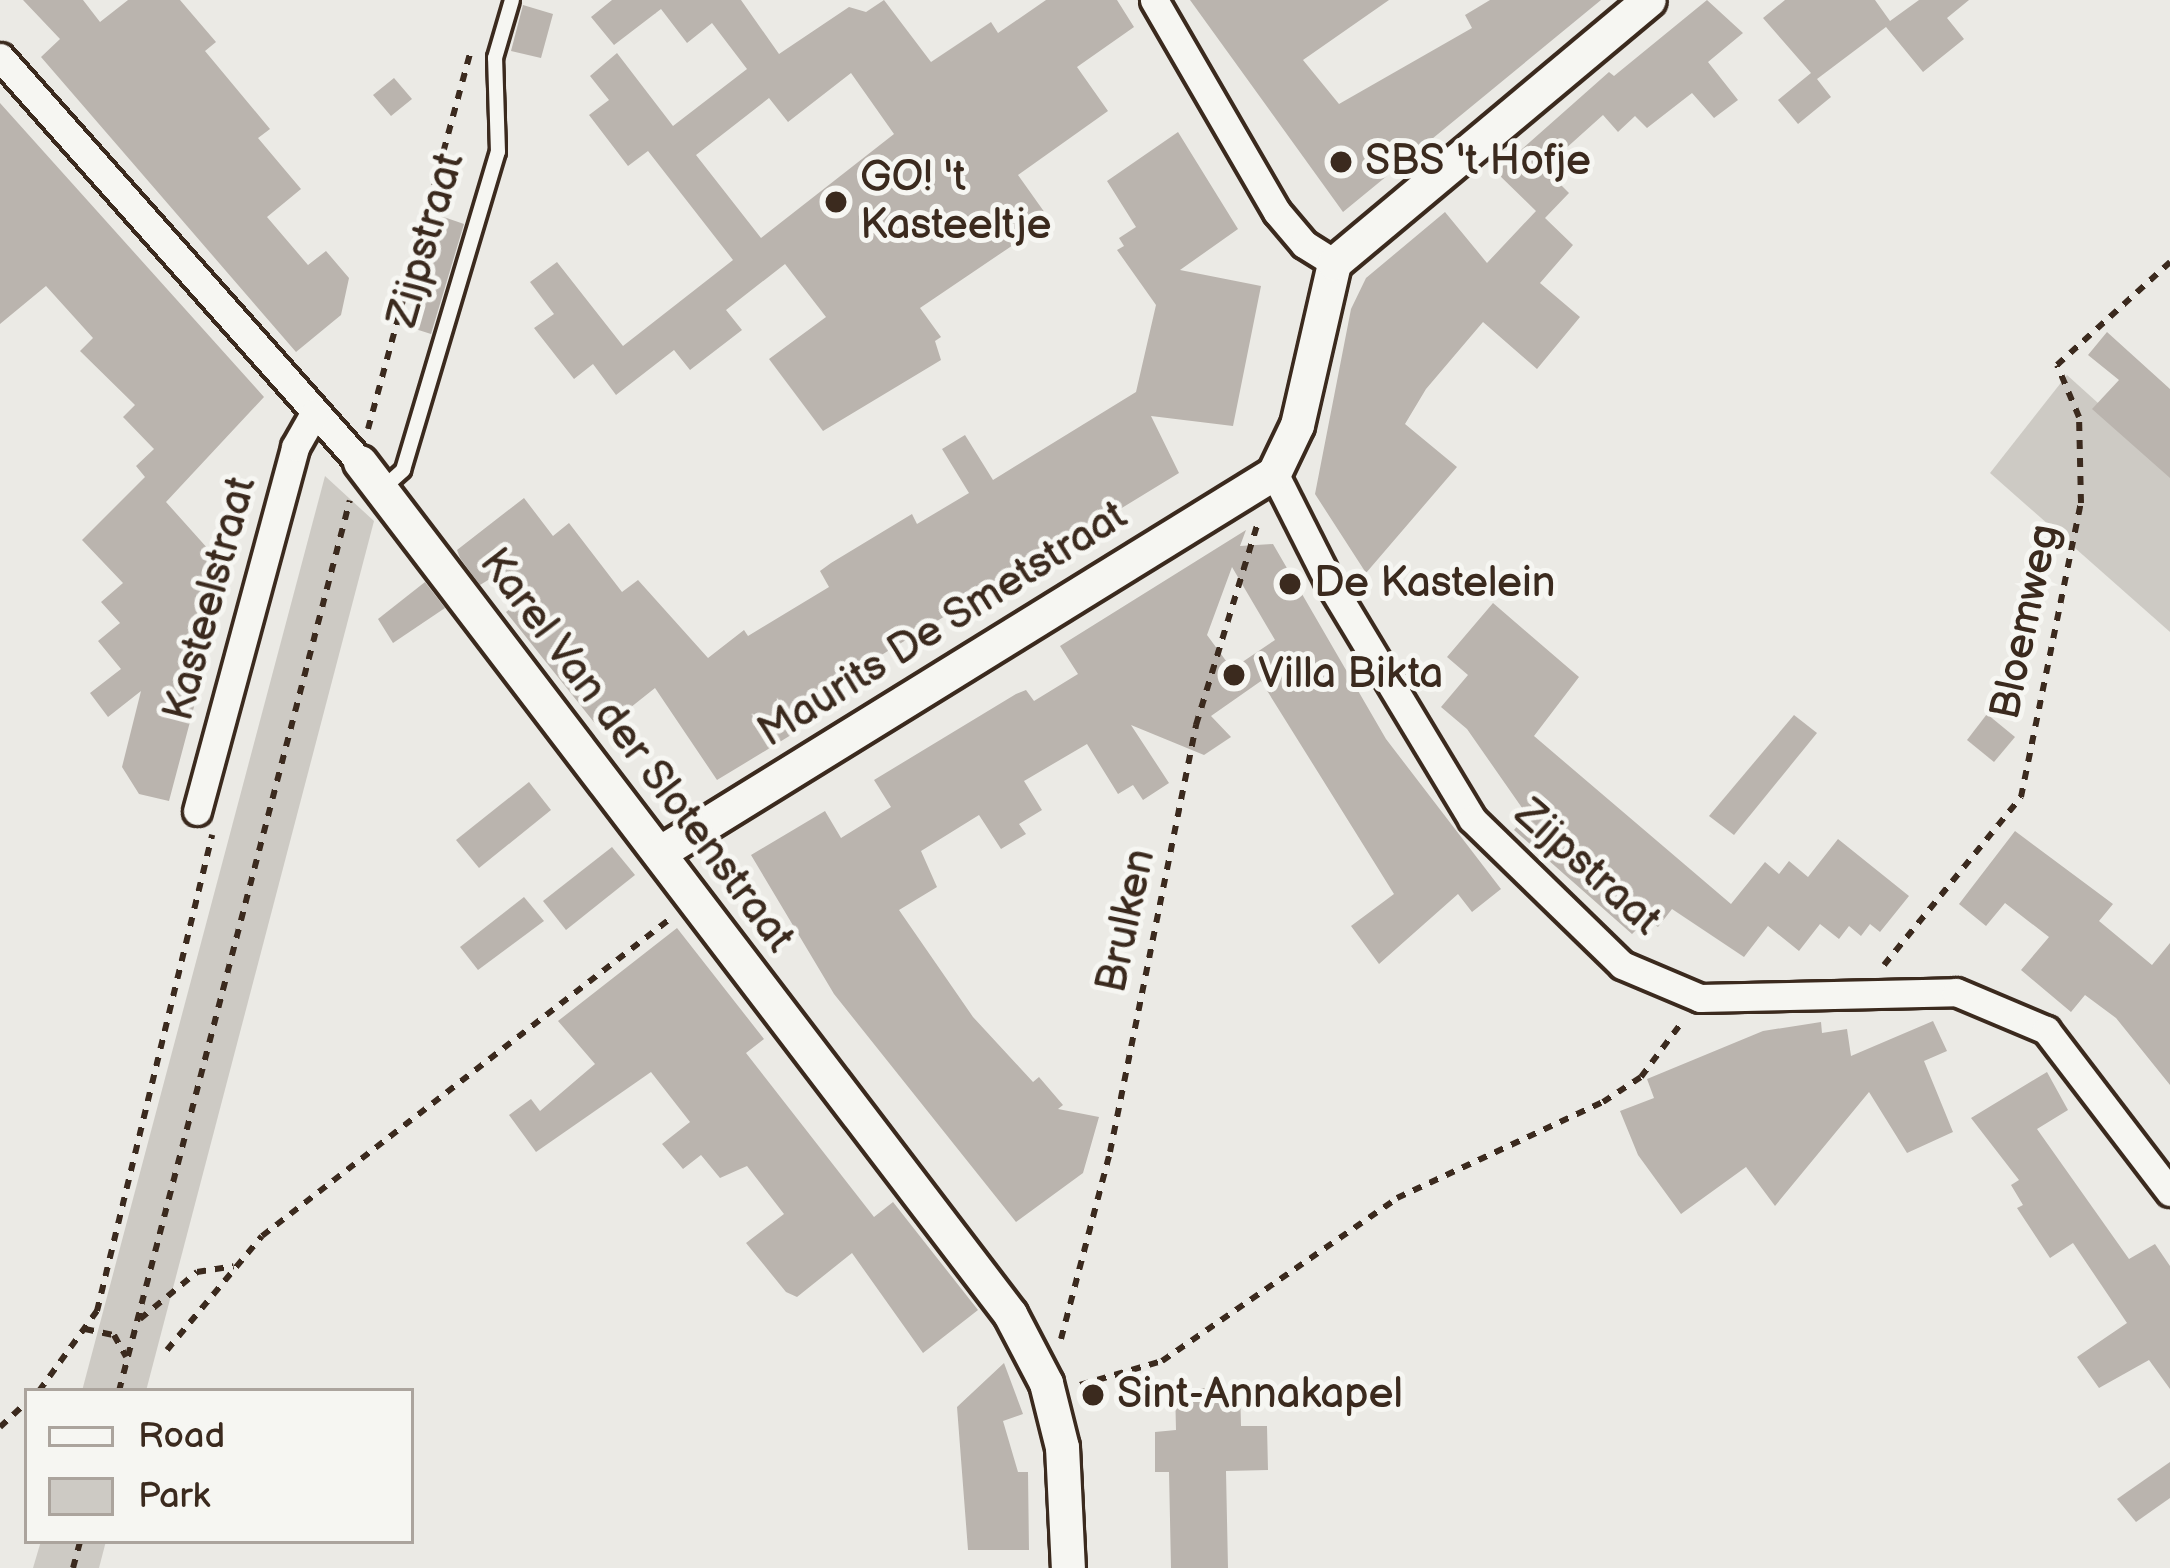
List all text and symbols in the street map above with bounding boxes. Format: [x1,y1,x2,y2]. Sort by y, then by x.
place label: SBS 't Hofje [1365,137,1591,187]
street label: Zijpstraat [378,147,476,333]
marker: SBS 't Hofje [1328,149,1354,175]
place label: GO! 't Kasteeltje [860,153,1051,252]
marker: GO! 't Kasteeltje [823,189,849,215]
street label: Kasteelstraat [154,472,268,726]
street label: Maurits De Smetstraat [749,491,1137,759]
street label: Bloemweg [1981,520,2071,724]
street label: Karel Van der Slotenstraat [467,539,805,963]
place label: De Kastelein [1314,559,1555,609]
marker: De Kastelein [1277,571,1303,597]
place label: Villa Bikta [1258,650,1443,700]
marker: Villa Bikta [1221,662,1247,688]
street label: Zijpstraat [1504,790,1670,946]
street label: Brulken [1087,845,1167,997]
place label: Sint-Annakapel [1117,1370,1403,1420]
marker: Sint-Annakapel [1080,1382,1106,1408]
legend [24,1388,414,1544]
text: Road [138,1415,225,1458]
text: Park [138,1475,210,1518]

